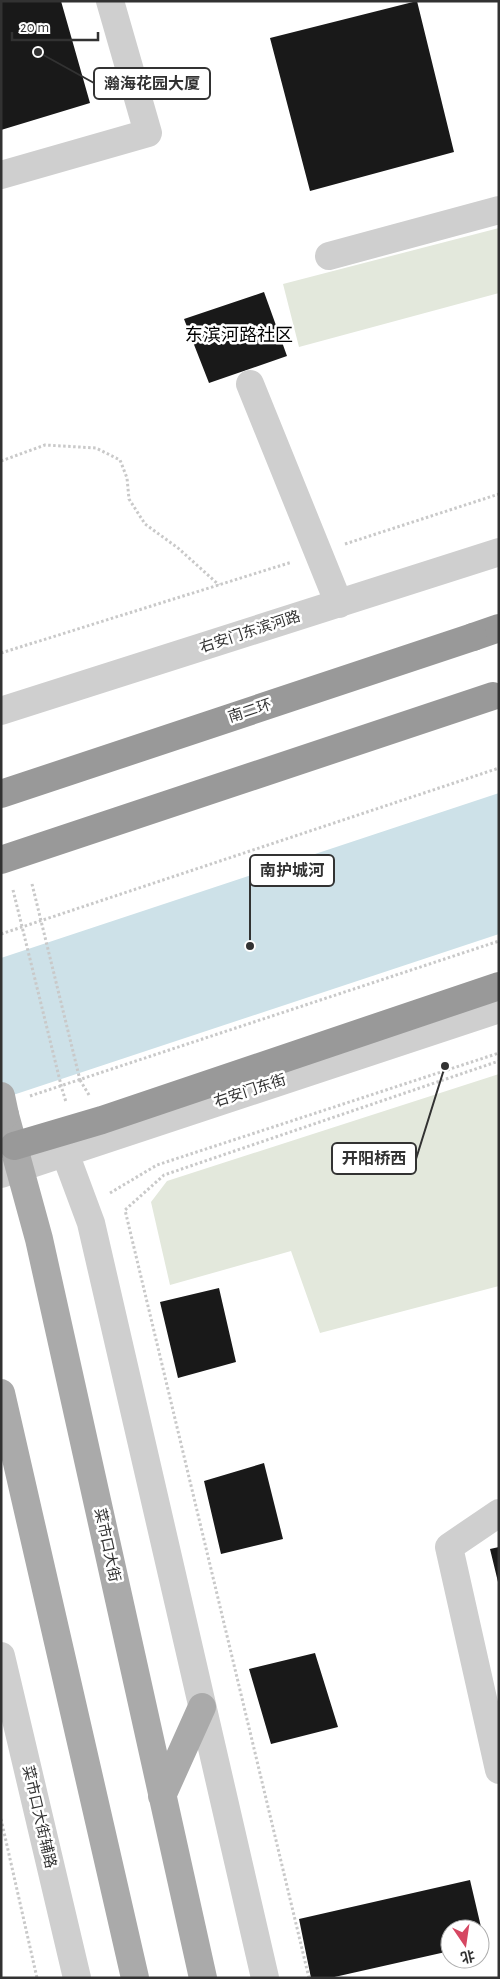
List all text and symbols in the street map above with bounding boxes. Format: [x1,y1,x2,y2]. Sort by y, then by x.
scale bar [12,10,99,42]
text: 20 m [20,20,49,35]
callout: 瀚海花园大厦 [94,68,210,99]
text: 瀚海花园大厦 [104,75,200,92]
district label: 东滨河路社区 [185,325,293,345]
street label: 右安门东滨河路 [197,608,302,655]
street label: 南二环 [226,696,274,725]
callout: 南护城河 [250,855,334,886]
text: 南护城河 [260,861,324,879]
street label: 右安门东街 [212,1071,288,1110]
callout: 开阳桥西 [332,1143,416,1174]
text: 开阳桥西 [342,1150,406,1167]
street label: 菜市口大街 [92,1507,123,1583]
street label: 菜市口大街辅路 [20,1764,59,1870]
north arrow [440,1919,490,1969]
text: 北 [459,1947,476,1965]

